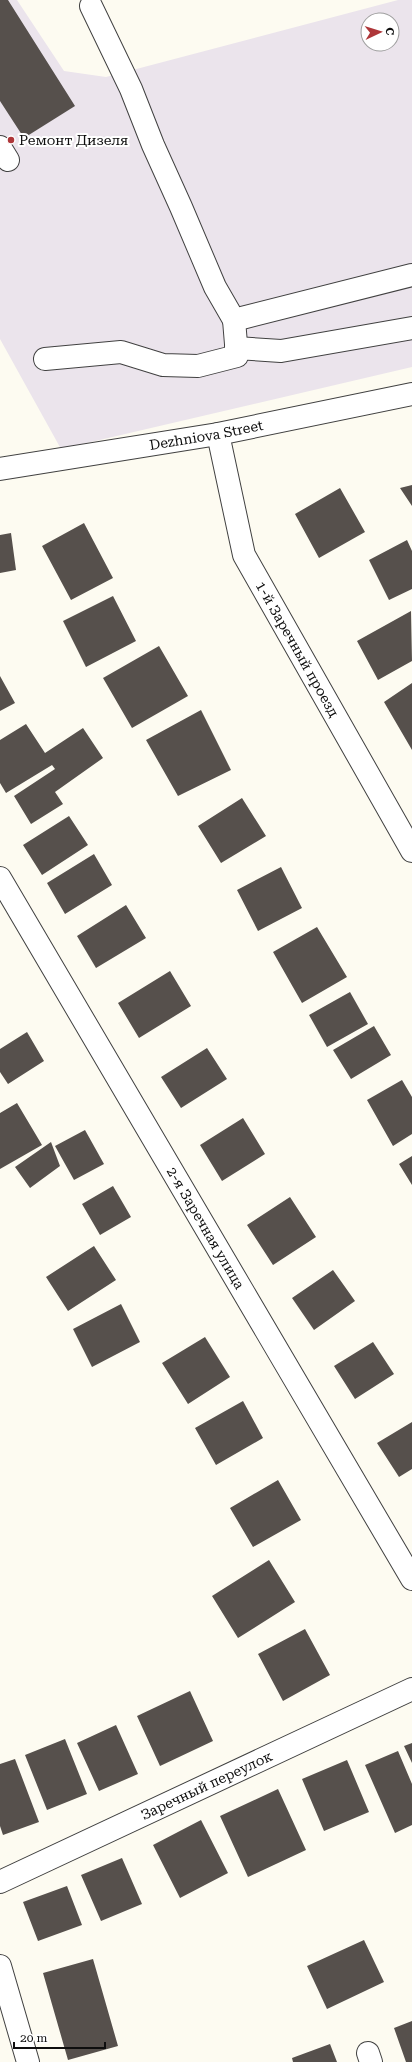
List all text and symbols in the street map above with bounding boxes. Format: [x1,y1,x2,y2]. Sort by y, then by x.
north arrow [360,12,400,52]
text: С [383,27,396,36]
place label: Ремонт Дизеля [19,132,128,148]
marker: Ремонт Дизеля [6,135,16,145]
street label: Dezhniova Street [148,417,264,453]
street label: 1-й Заречный проезд [253,579,342,720]
street label: 2-я Заречная улица [164,1164,248,1292]
street label: Заречный переулок [138,1748,275,1823]
scale bar [14,2024,105,2050]
text: 20 m [20,2031,47,2045]

